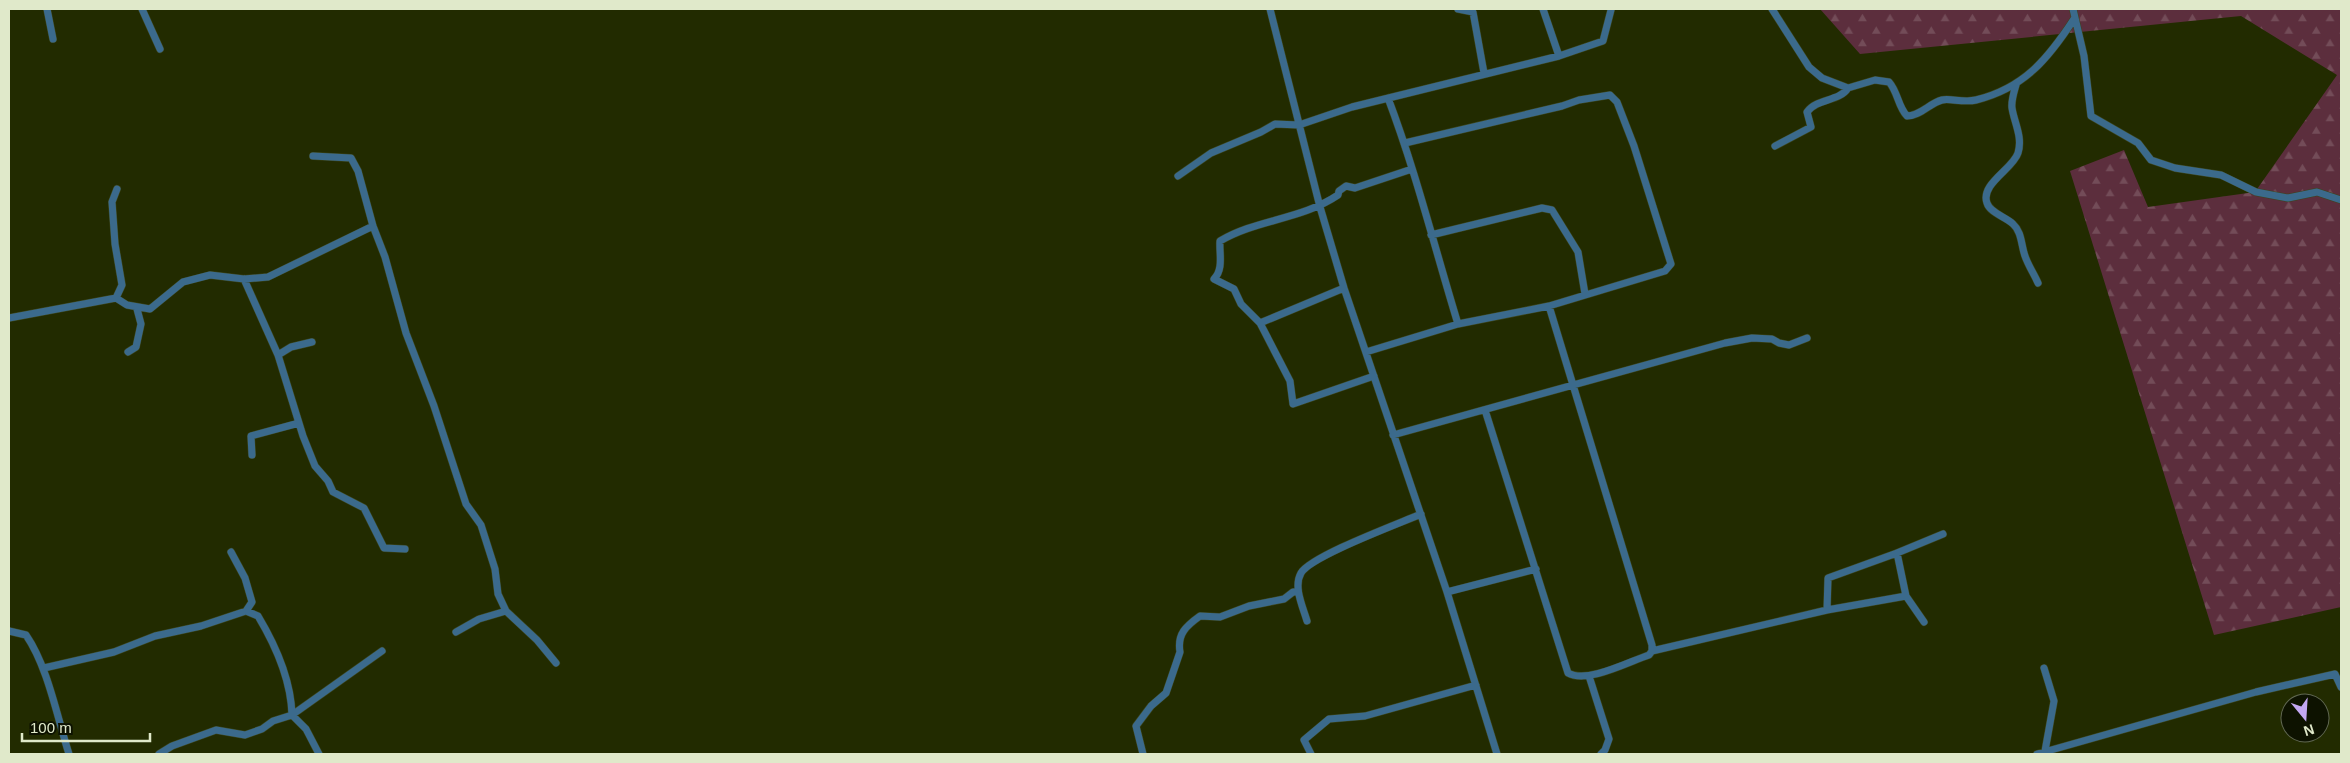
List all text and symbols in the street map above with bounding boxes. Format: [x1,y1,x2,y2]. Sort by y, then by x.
north arrow [2280,693,2330,743]
scale bar [22,710,150,742]
text: 100 m [30,719,72,736]
text: N [2302,721,2316,740]

